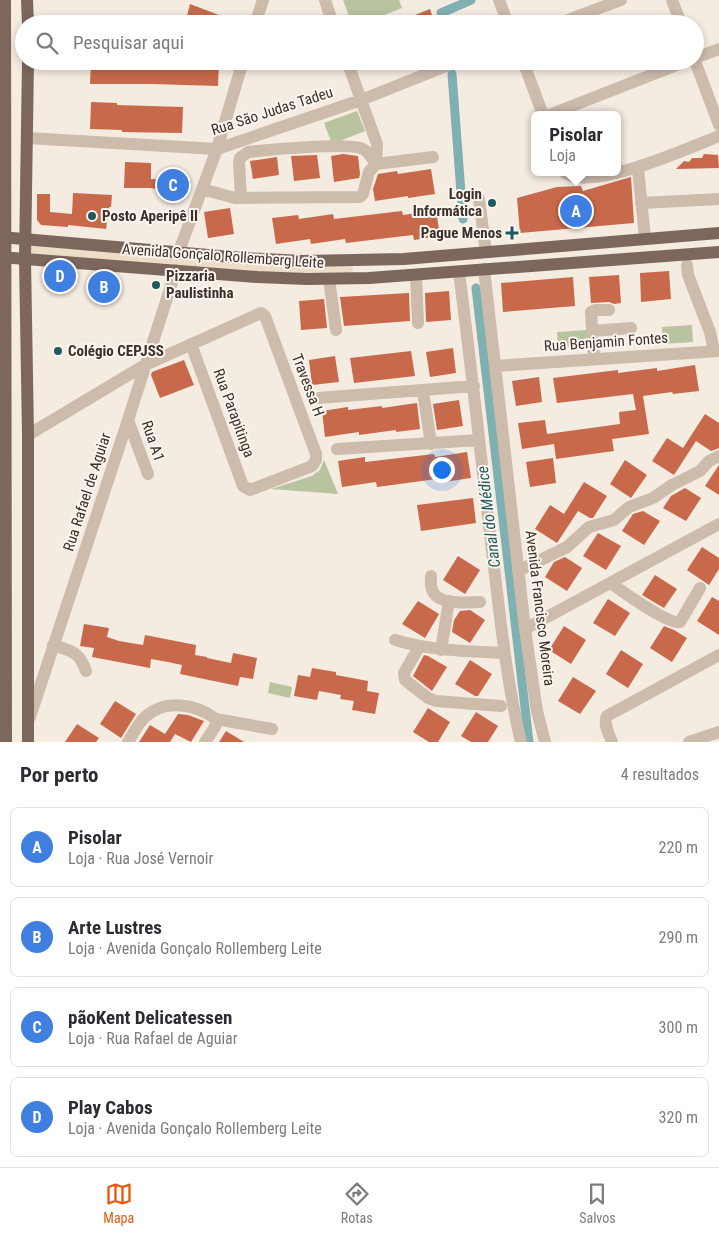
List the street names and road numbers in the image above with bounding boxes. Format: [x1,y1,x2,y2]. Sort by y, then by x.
street label: Rua São Judas Tadeu [209,83,335,139]
street label: Avenida Gonçalo Rollemberg Leite [122,240,324,272]
street label: Rua Benjamin Fontes [543,329,669,355]
street label: Travessa H [288,351,328,419]
street label: Rua Parapitinga [210,366,258,460]
street label: Rua A1 [138,418,168,464]
street label: Rua Rafael de Aguiar [59,430,115,553]
street label: Avenida Francisco Moreira [522,529,558,687]

